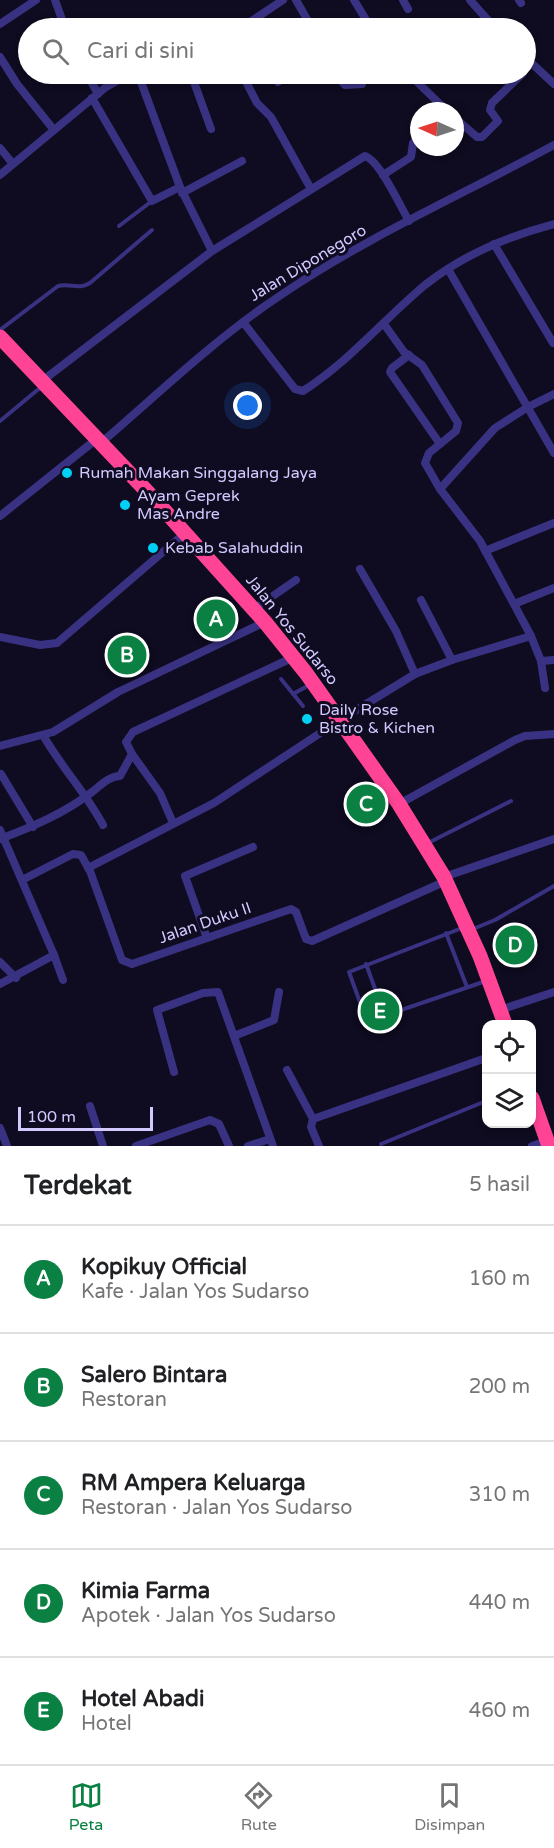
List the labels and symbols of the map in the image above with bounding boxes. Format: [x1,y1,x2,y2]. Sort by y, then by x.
north arrow [410,102,464,156]
street label: Jalan Diponegoro [246,220,370,306]
your location [233,391,262,420]
place label: Rumah Makan Singgalang Jaya [79,463,317,483]
marker: Rumah Makan Singgalang Jaya [60,466,74,480]
place label: Ayam Geprek Mas Andre [137,486,240,524]
marker: Ayam Geprek Mas Andre [118,498,132,512]
place label: Kebab Salahuddin [165,538,303,558]
marker: Kebab Salahuddin [146,541,160,555]
street label: Jalan Yos Sudarso [241,571,343,689]
pin: A [196,596,236,642]
pin: B [108,632,146,678]
place label: Daily Rose Bistro & Kichen [319,700,435,738]
marker: Daily Rose Bistro & Kichen [300,712,314,726]
pin: C [346,782,386,826]
street label: Jalan Duku II [156,898,254,948]
pin: D [496,922,534,968]
pin: E [360,988,400,1034]
scale bar [18,1104,153,1132]

